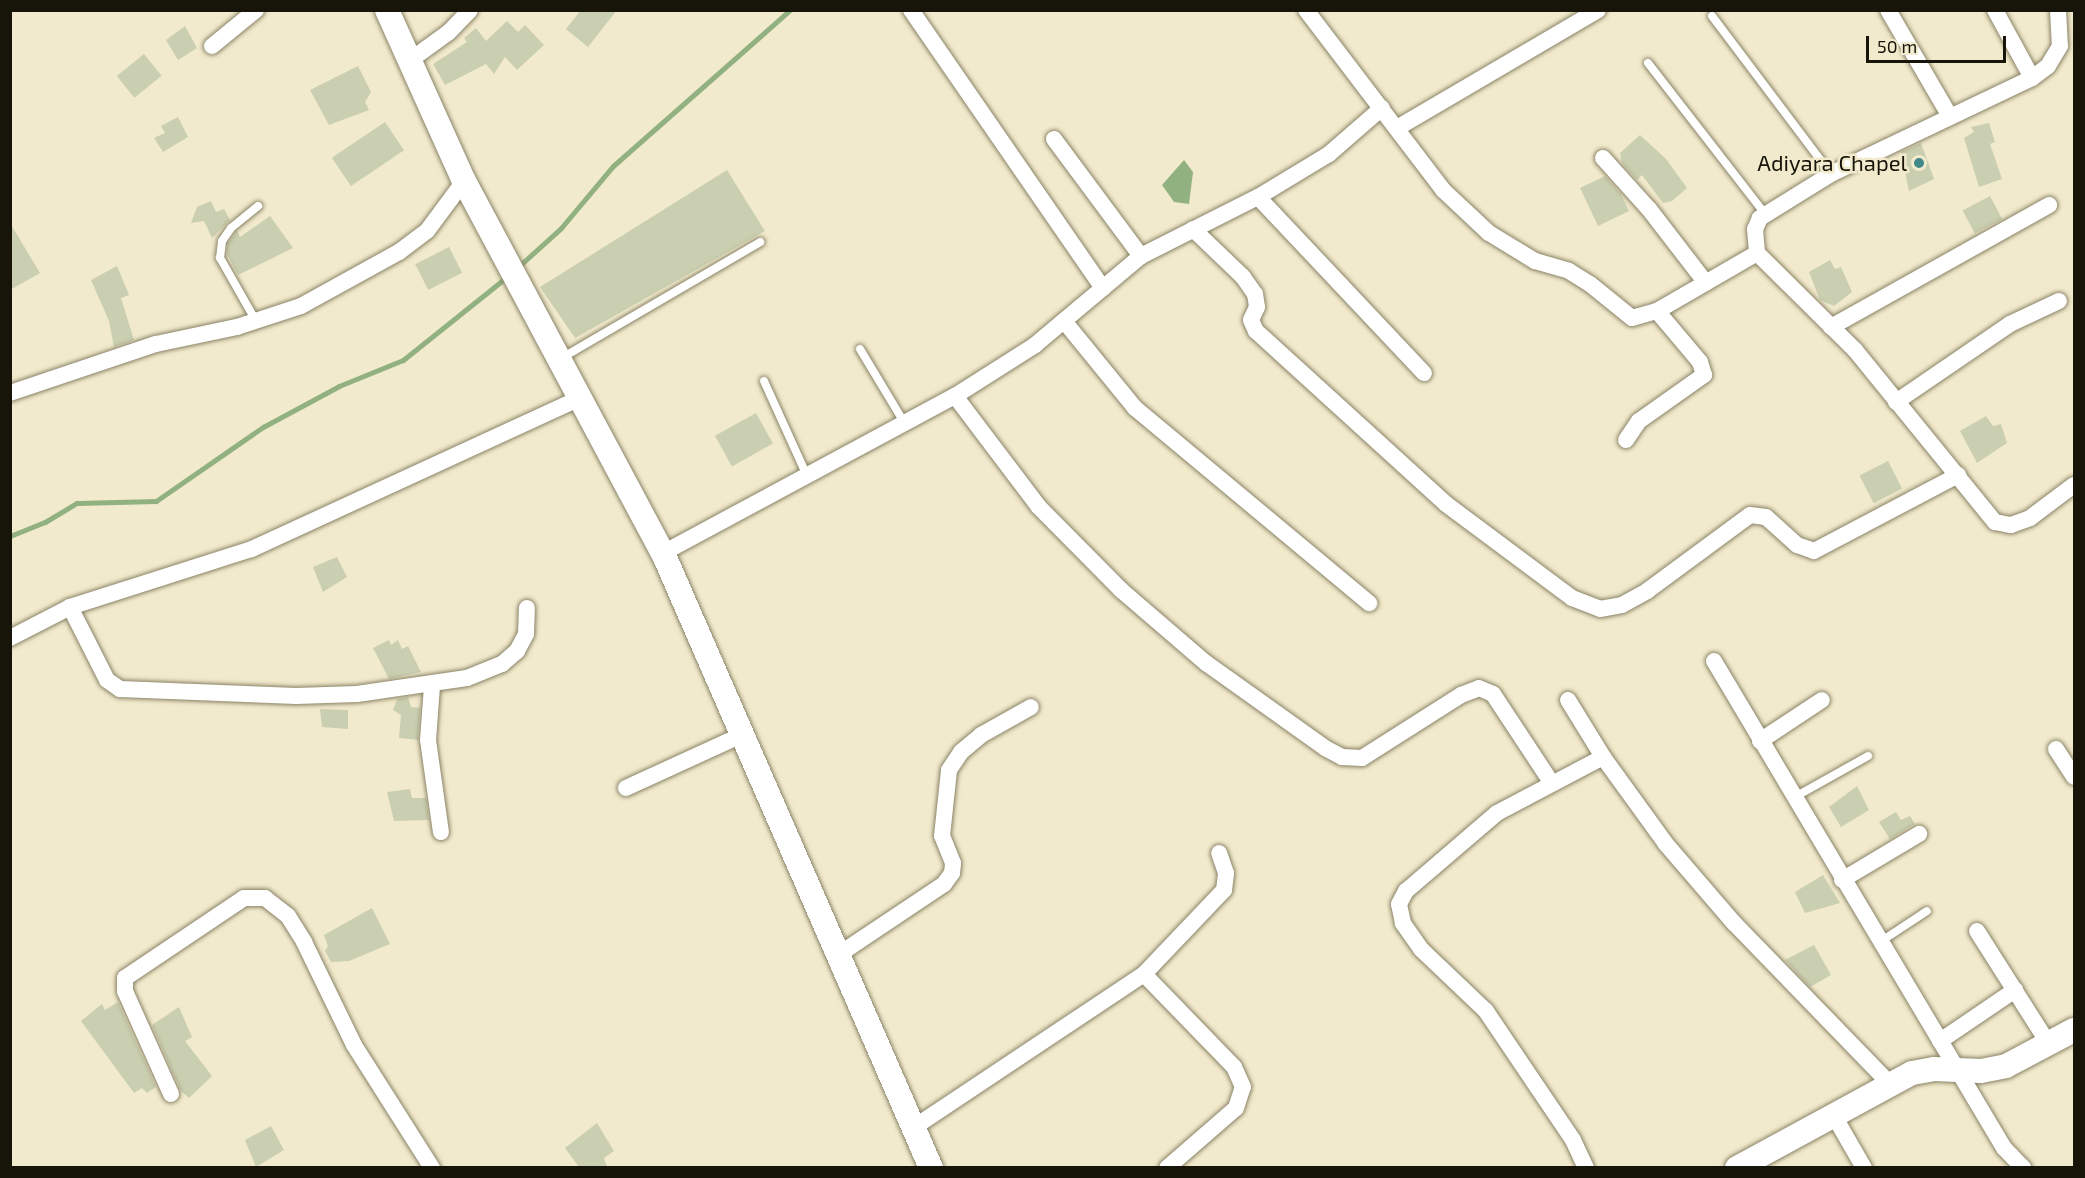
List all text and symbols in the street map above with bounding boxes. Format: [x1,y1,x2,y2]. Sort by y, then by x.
scale bar [1869,24,2008,62]
text: 50 m [1877,35,1917,57]
place label: Adiyara Chapel [1757,150,1907,176]
marker: Adiyara Chapel [1912,156,1926,170]

